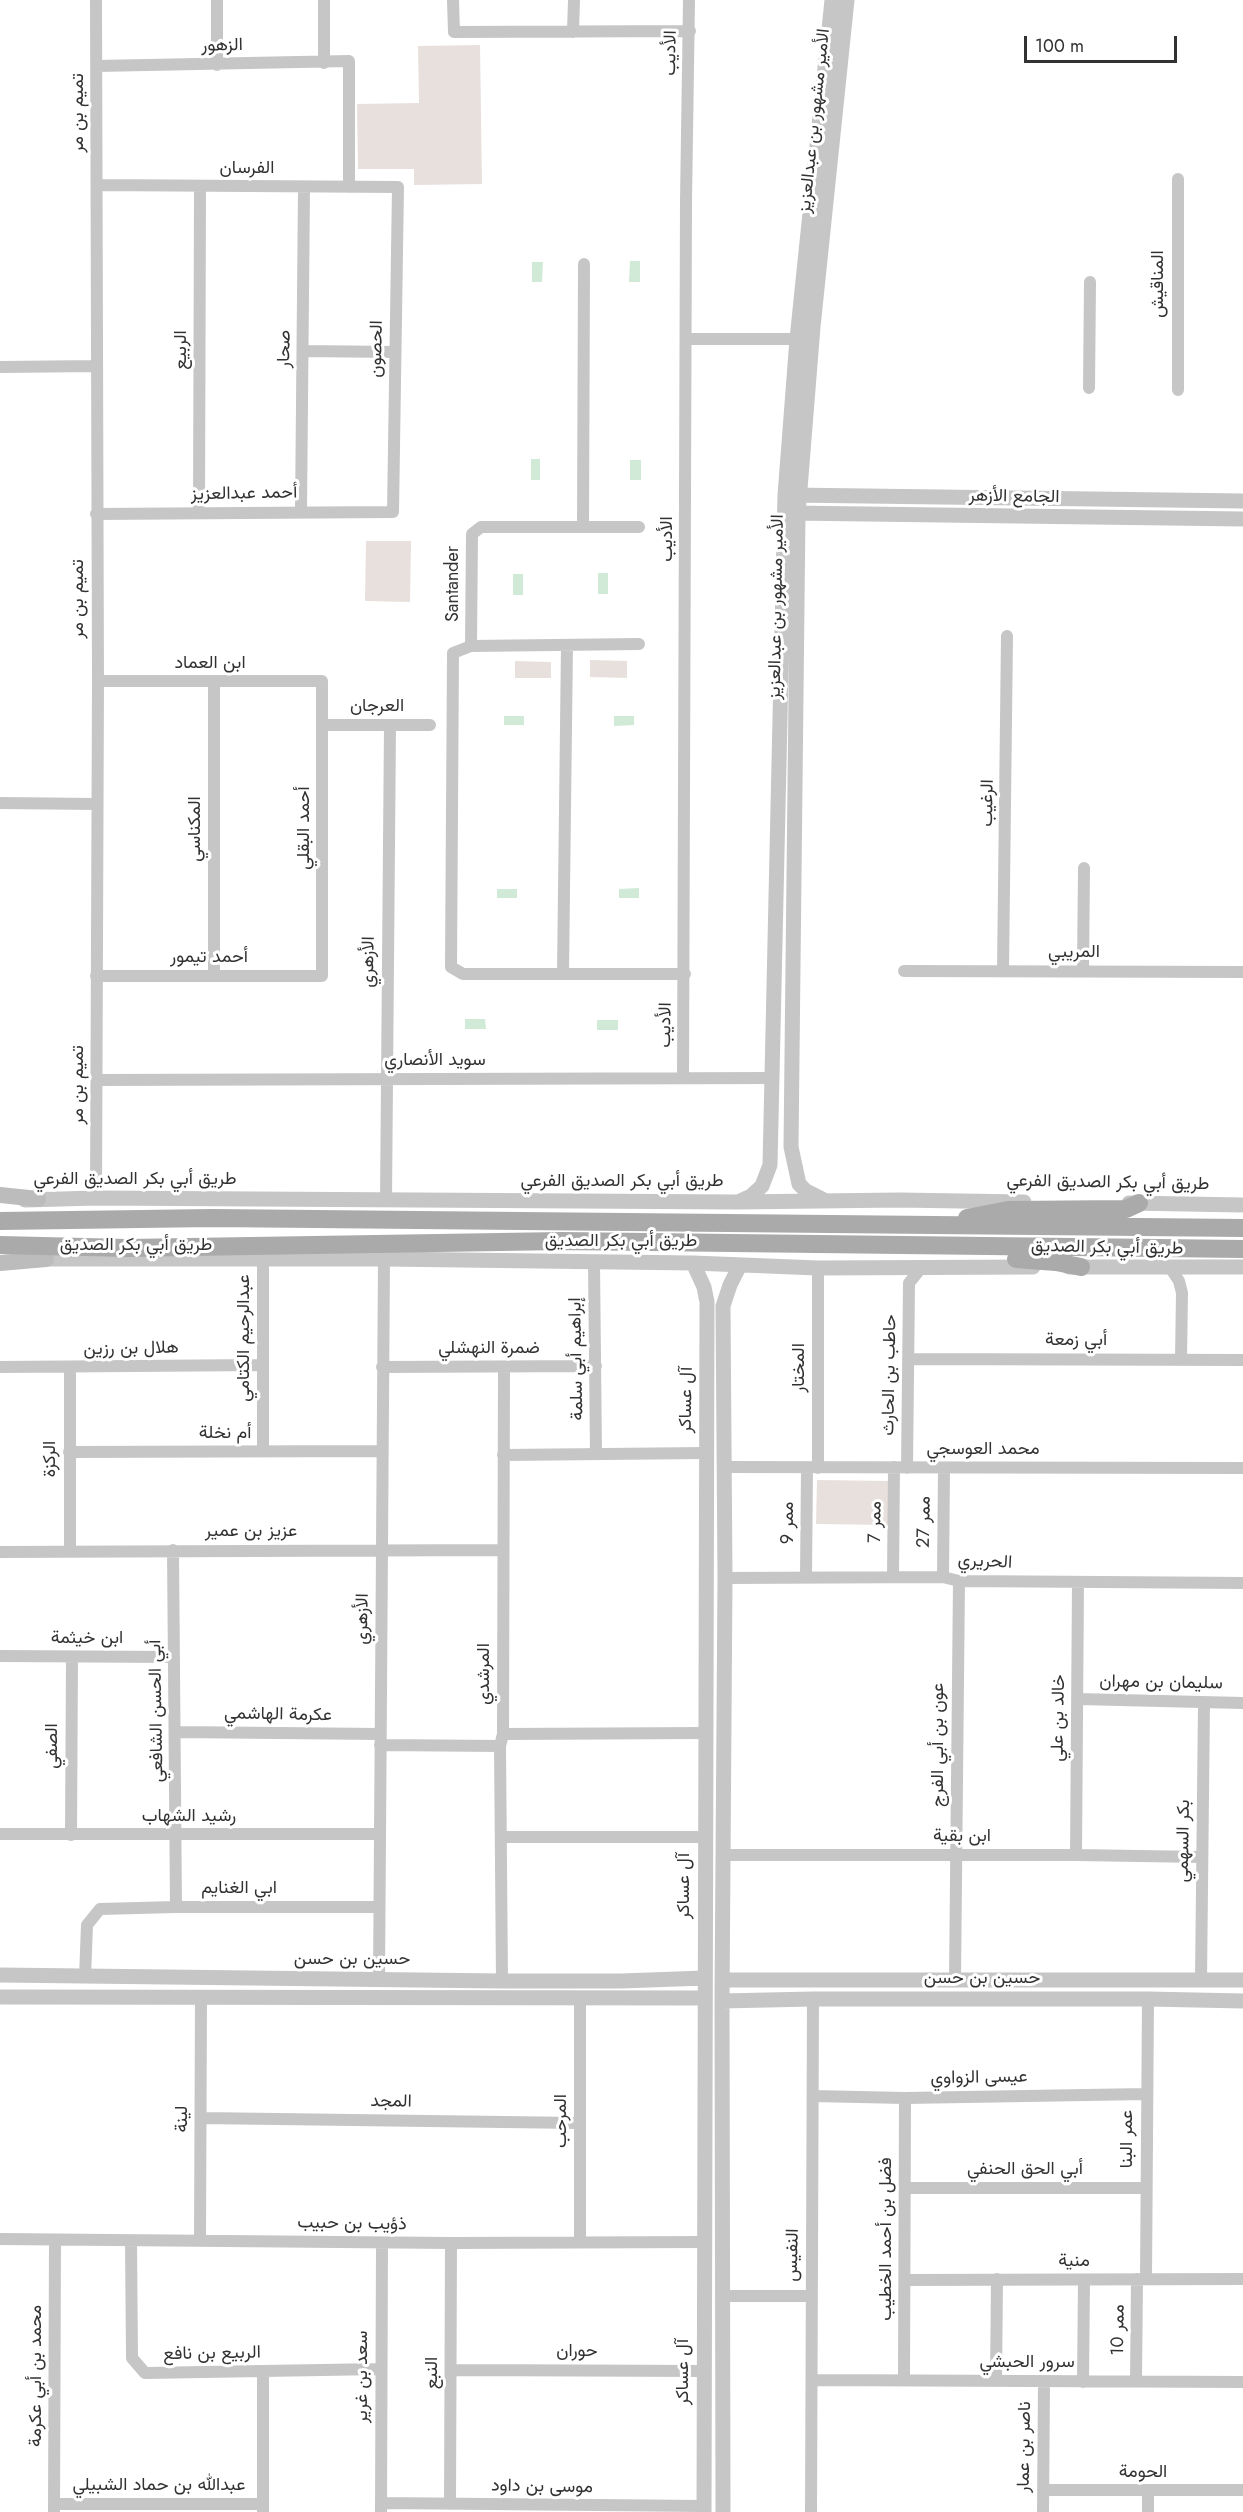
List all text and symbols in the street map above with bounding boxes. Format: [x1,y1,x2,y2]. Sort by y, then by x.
scale bar [1027,24,1180,62]
street label: الأمير مشهور بن عبدالعزيز [795,28,835,214]
street label: الأديب [660,30,682,76]
text: 100 m [1035,33,1084,59]
street label: الزهور [201,35,243,57]
street label: تميم بن مر [68,73,90,153]
street label: الفرسان [220,158,274,180]
street label: المناقيش [1148,250,1170,318]
street label: الحصون [366,320,388,378]
street label: الربيع [171,330,193,370]
street label: صحار [274,330,296,368]
street label: أحمد عبدالعزيز [191,482,297,506]
street label: الجامع الأزهر [968,485,1060,509]
street label: الأمير مشهور بن عبدالعزيز [765,514,789,700]
street label: الأديب [657,516,679,562]
street label: Santander [443,546,465,622]
street label: تميم بن مر [68,559,90,639]
street label: ابن العماد [174,653,246,675]
street label: العرجان [350,696,404,718]
street label: الرغيب [977,779,999,827]
street label: أحمد البقلي [294,786,316,870]
street label: المكناسي [185,796,207,862]
street label: الأزهري [358,936,380,988]
street label: المريبي [1048,942,1100,964]
street label: أحمد تيمور [170,947,248,969]
street label: الأديب [655,1002,677,1048]
street label: تميم بن مر [68,1045,90,1125]
street label: سويد الأنصاري [384,1050,486,1072]
street label: طريق أبي بكر الصديق الفرعي [34,1169,236,1191]
street label: طريق أبي بكر الصديق الفرعي [1006,1170,1210,1196]
street label: طريق أبي بكر الصديق الفرعي [521,1171,723,1193]
street label: طريق أبي بكر الصديق [545,1231,697,1253]
street label: طريق أبي بكر الصديق [60,1235,212,1257]
street label: طريق أبي بكر الصديق [1031,1236,1183,1260]
street label: عبدالرحيم الكتامي [234,1274,256,1402]
street label: إبراهيم أبي سلمة [565,1297,589,1421]
street label: حاطب بن الحارث [878,1314,902,1436]
street label: أبي زمعة [1045,1330,1107,1352]
street label: هلال بن رزين [83,1337,179,1361]
street label: ضمرة النهشلي [438,1338,540,1360]
street label: المختار [789,1343,811,1393]
street label: آل عساكر [676,1367,698,1433]
street label: أم نخلة [199,1423,251,1445]
street label: محمد العوسجي [927,1439,1039,1461]
street label: الركزة [40,1441,62,1477]
street label: ممر 27 [914,1496,936,1548]
street label: ممر 7 [865,1501,887,1543]
street label: ممر 9 [778,1502,800,1544]
street label: عزيز بن عمير [205,1521,297,1543]
street label: الحريري [957,1550,1013,1574]
street label: الأزهري [352,1593,374,1645]
street label: ابن خيثمة [51,1628,123,1650]
street label: أبي الحسن الشافعي [145,1639,169,1783]
street label: المرشدي [474,1643,496,1705]
street label: سليمان بن مهران [1099,1671,1223,1695]
street label: خالد بن علي [1047,1674,1071,1762]
street label: عون بن أبي الفرج [928,1683,950,1807]
street label: عكرمة الهاشمي [224,1703,332,1727]
street label: الصفي [42,1723,64,1769]
street label: بكر السهمي [1172,1799,1196,1883]
street label: رشيد الشهاب [142,1806,236,1828]
street label: ابن بقية [933,1826,991,1848]
street label: آل عساكر [674,1853,696,1919]
street label: ابي الغنايم [201,1878,277,1900]
street label: حسين بن حسن [294,1949,410,1971]
street label: حسين بن حسن [924,1968,1040,1990]
street label: عيسى الزواوي [930,2066,1028,2090]
street label: المجد [370,2091,412,2113]
street label: المرحب [551,2094,573,2148]
street label: لينة [172,2105,194,2133]
street label: عمر البنا [1117,2110,1139,2168]
street label: فضل بن أحمد الخطيب [876,2157,898,2321]
street label: أبي الحق الحنفي [967,2159,1083,2181]
street label: ذؤيب بن حبيب [297,2212,407,2236]
street label: النفيس [782,2228,804,2282]
street label: منية [1058,2251,1090,2273]
street label: ممر 10 [1108,2304,1130,2356]
street label: محمد بن أبي عكرمة [26,2305,48,2447]
street label: سعد بن غرير [352,2331,374,2423]
street label: آل عساكر [673,2339,695,2405]
street label: حوران [556,2341,598,2363]
street label: الربيع بن نافع [163,2342,261,2366]
street label: سرور الحبشي [979,2352,1075,2374]
street label: النبع [422,2357,444,2389]
street label: ناصر بن عمار [1013,2401,1037,2493]
street label: الحومة [1119,2462,1167,2484]
street label: عبدالله بن حماد الشبيلي [73,2475,245,2497]
street label: موسى بن داود [491,2475,593,2499]

